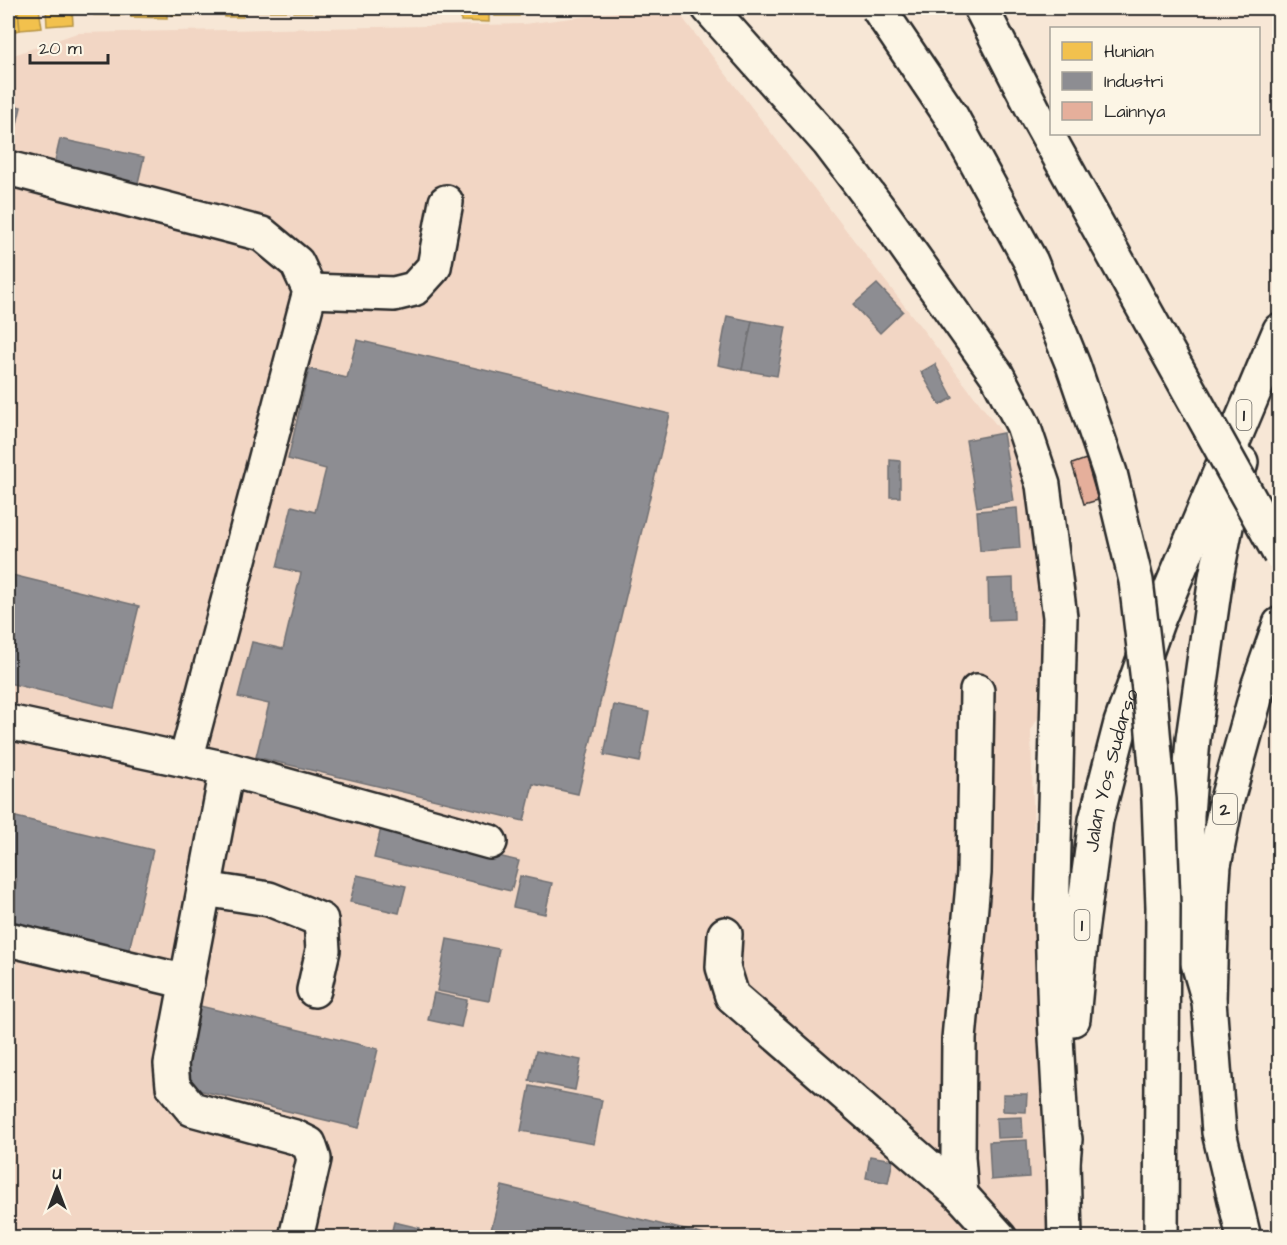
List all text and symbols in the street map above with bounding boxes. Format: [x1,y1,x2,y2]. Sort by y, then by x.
scale bar [30,27,108,65]
legend [1050,27,1260,135]
text: 20 m [39,36,82,61]
text: Hunian [1104,39,1154,64]
text: Industri [1104,69,1163,94]
text: Lainnya [1104,99,1165,125]
road number: 1 [1236,400,1252,430]
street label: Jalan Yos Sudarso [1078,685,1146,854]
road number: 2 [1213,794,1237,824]
road number: 1 [1074,910,1090,940]
north arrow [27,1158,87,1218]
text: U [53,1163,62,1185]

